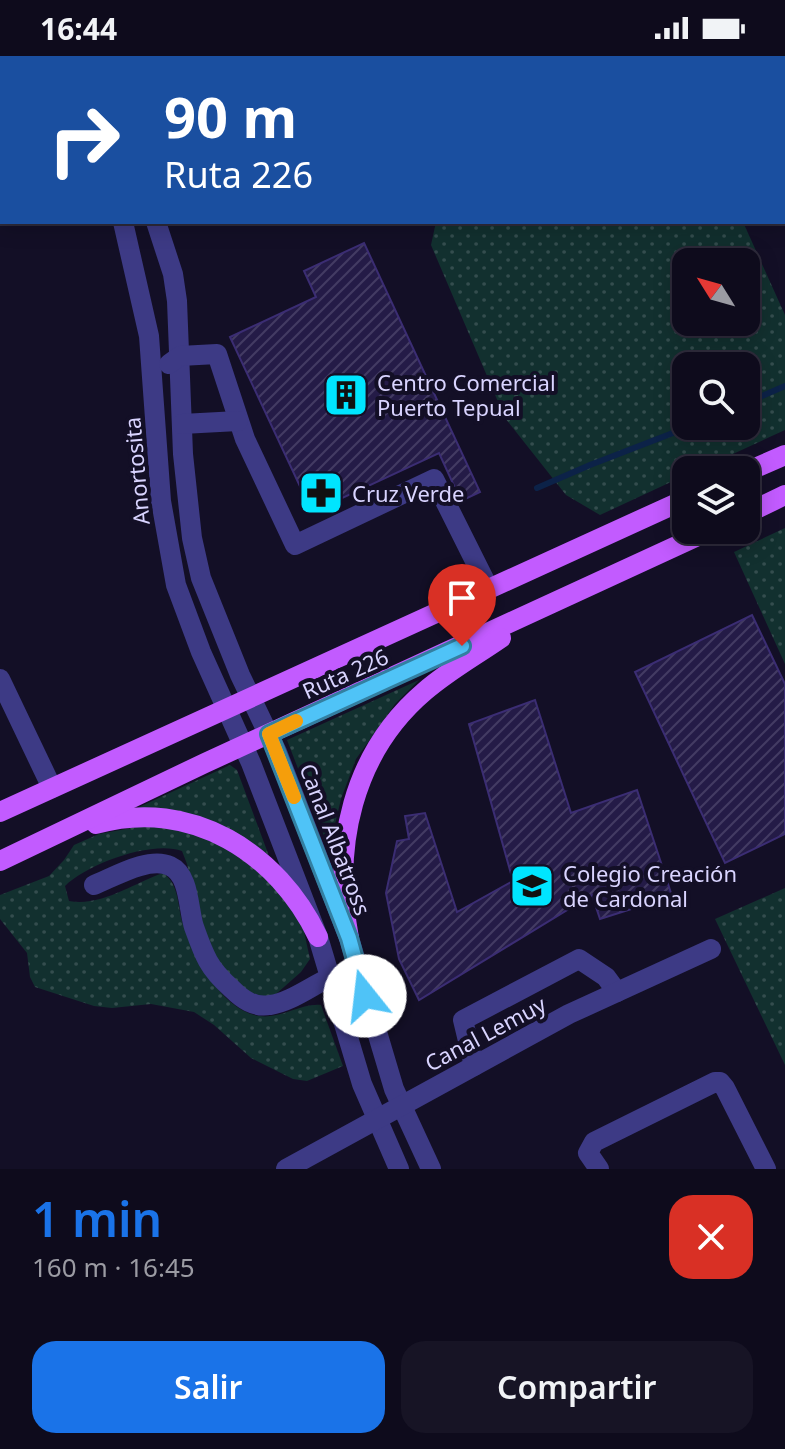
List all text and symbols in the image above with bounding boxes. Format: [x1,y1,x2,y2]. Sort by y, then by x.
text: 16:44 [40,8,117,49]
text: 90 m [164,78,297,154]
icon: right [32,88,136,192]
text: Ruta 226 [164,150,313,199]
north arrow [672,248,760,336]
map controls [672,248,760,544]
button: search [672,352,760,440]
place label: Centro Comercial Puerto Tepual [377,367,556,422]
building icon: Centro Comercial Puerto Tepual [322,371,370,419]
street label: Anortosita [116,416,156,526]
button: layers [672,456,760,544]
pharmacy icon: Cruz Verde [297,469,345,517]
place label: Cruz Verde [352,478,464,508]
pin [428,564,496,646]
icon: arrive [440,576,484,620]
street label: Ruta 226 [297,641,393,705]
street label: Canal Albatross [293,759,379,919]
place label: Colegio Creación de Cardonal [563,858,737,913]
school or university icon: Colegio Creación de Cardonal [508,862,556,910]
position arrow [323,954,407,1038]
street label: Canal Lemuy [419,988,551,1077]
text: 1 min [32,1186,162,1251]
button: close [669,1195,753,1279]
text: 160 m · 16:45 [32,1249,195,1285]
button: Salir [32,1341,385,1433]
button: Compartir [401,1341,753,1433]

